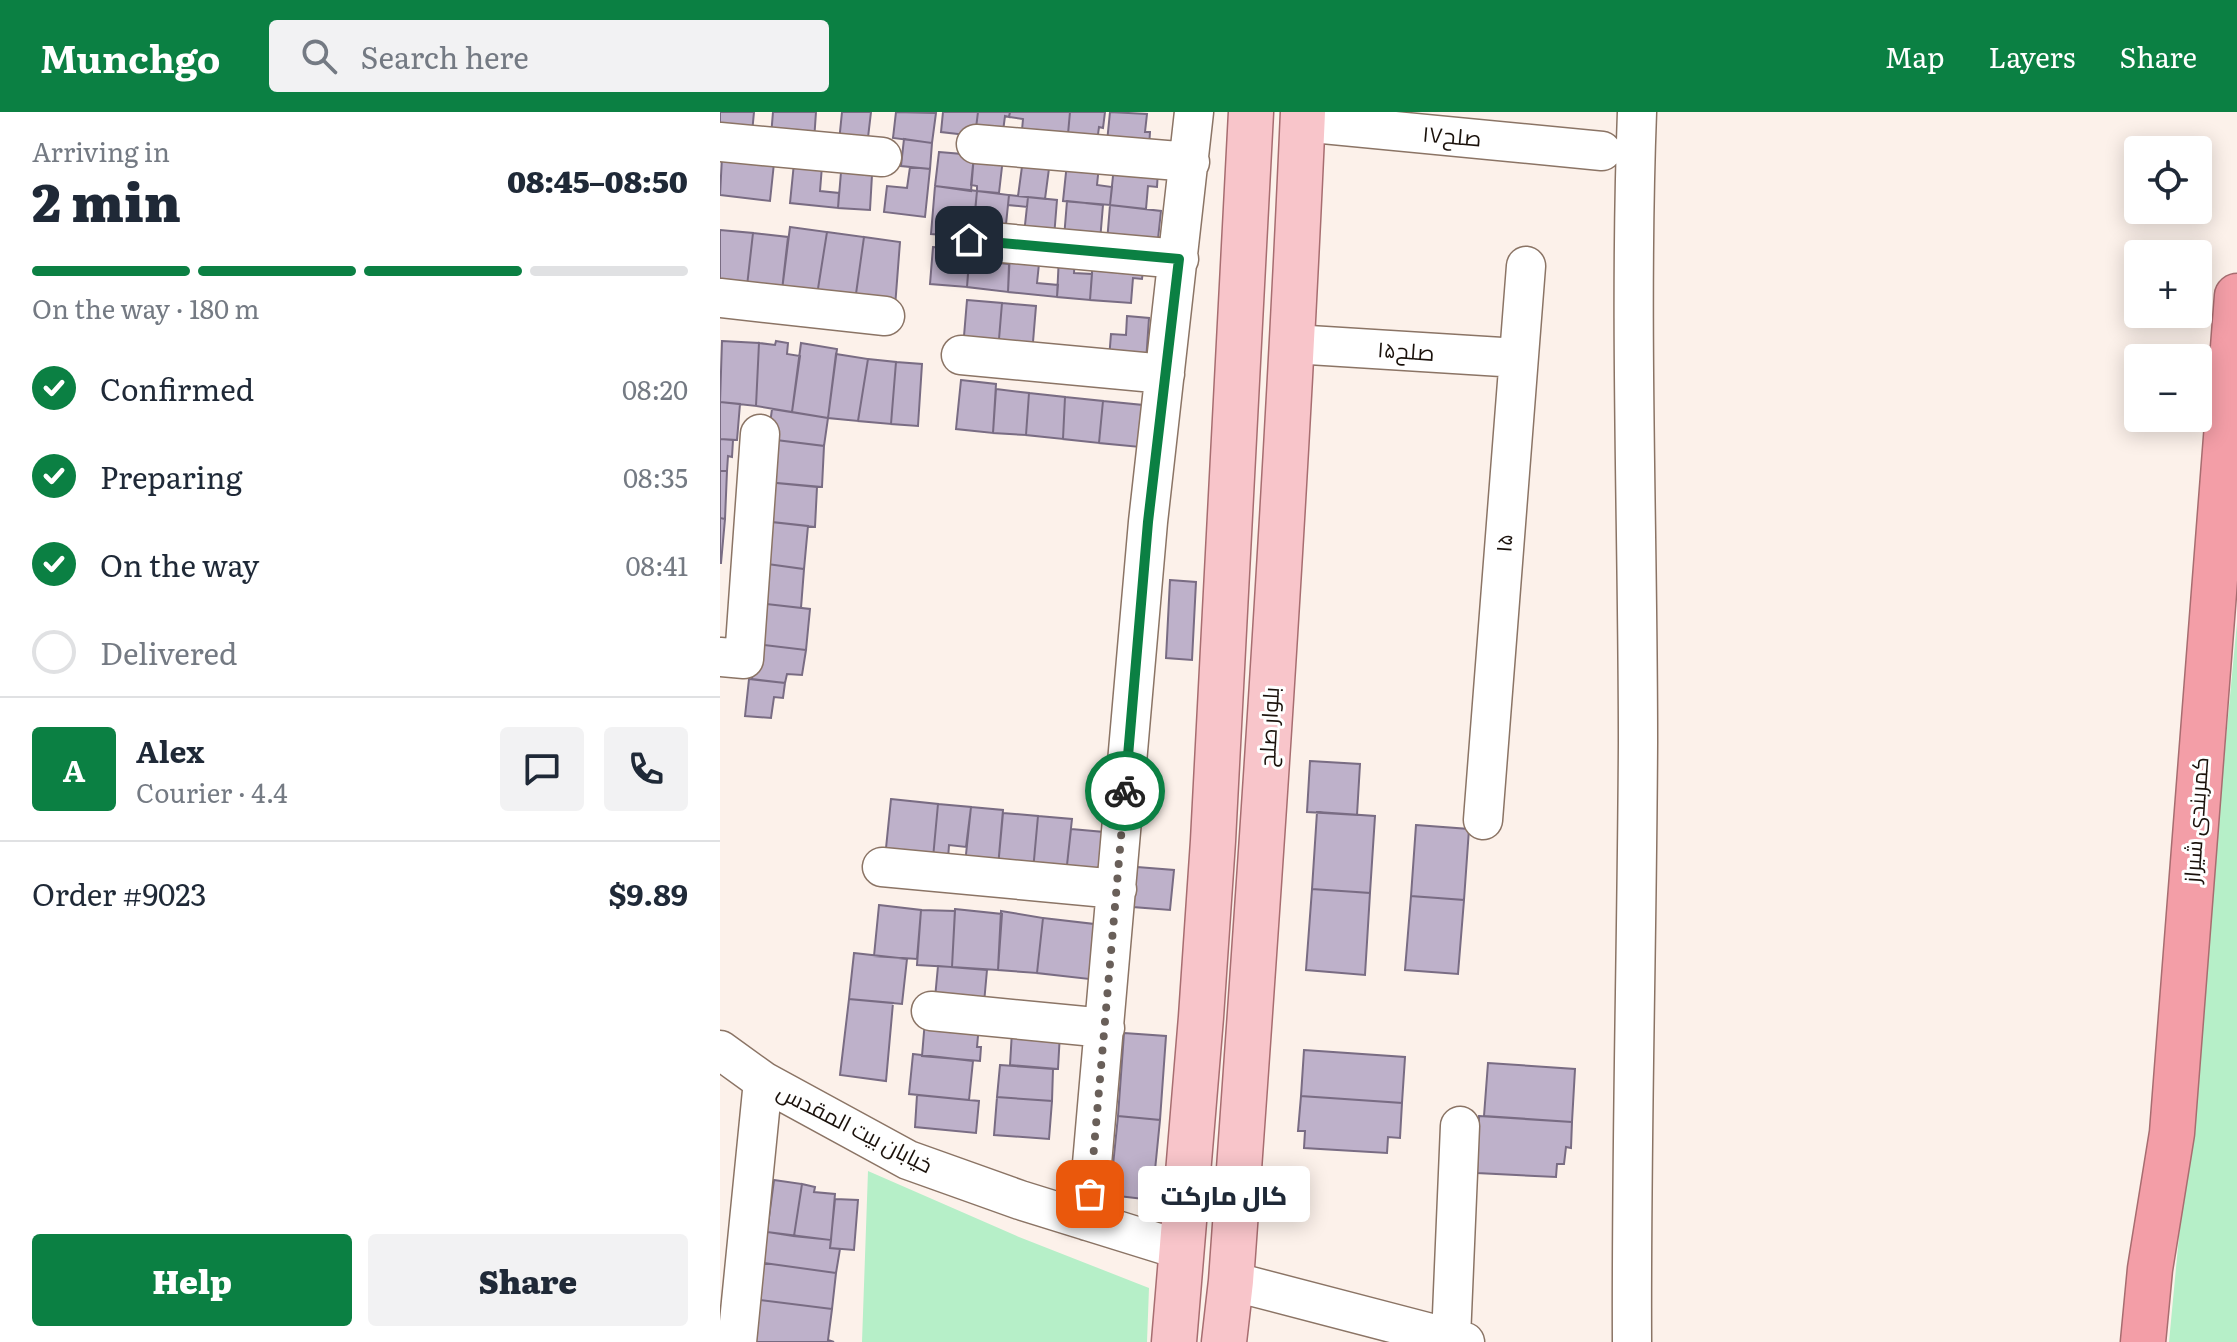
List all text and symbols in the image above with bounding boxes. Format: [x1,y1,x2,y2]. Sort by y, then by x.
search box [269,20,829,92]
text: Munchgo [40,28,221,85]
icon: search [297,34,341,78]
text: Search here [361,34,529,78]
text: Map [1885,35,1944,77]
text: Layers [1988,35,2075,77]
text: Share [2119,35,2197,77]
street label: صلح۱۷ [1421,115,1483,154]
text: Arriving in [32,131,170,170]
map controls [2124,136,2212,432]
button: locate [2124,136,2212,224]
text: 08:45–08:50 [507,158,688,202]
text: 2 min [32,161,181,238]
pin [935,206,1003,274]
icon: home [947,218,991,262]
button: + [2124,240,2212,328]
text: On the way · 180 m [32,288,260,327]
street label: صلح۱۵ [1376,331,1436,368]
button: − [2124,344,2212,432]
icon: check [32,366,76,410]
text: Confirmed [100,366,254,410]
text: 08:20 [622,369,688,408]
icon: check [32,454,76,498]
text: Preparing [100,454,242,498]
text: 08:35 [623,457,688,496]
street label: ۱۵ [1485,532,1520,553]
icon: check [32,542,76,586]
text: On the way [100,542,259,586]
text: 08:41 [626,545,688,584]
text: Delivered [100,630,237,674]
street label: بلوار صلح [1249,686,1286,768]
button: chat [500,727,584,811]
button: phone [604,727,688,811]
text: Alex [136,728,204,772]
text: A [63,747,85,791]
courier [1085,751,1165,831]
street label: کمربندی شیراز [2173,756,2215,886]
icon: bike [1103,769,1147,813]
text: Courier · 4.4 [136,772,288,811]
text: Order #9023 [32,871,207,915]
text: $9.89 [609,871,688,915]
street label: خیابان بیت المقدس [772,1073,939,1180]
pin [1056,1160,1124,1228]
callout: کال مارکت [1138,1166,1310,1222]
icon: bag [1068,1172,1112,1216]
text: کال مارکت [1161,1174,1287,1213]
button: Help [32,1234,352,1326]
button: Share [368,1234,688,1326]

